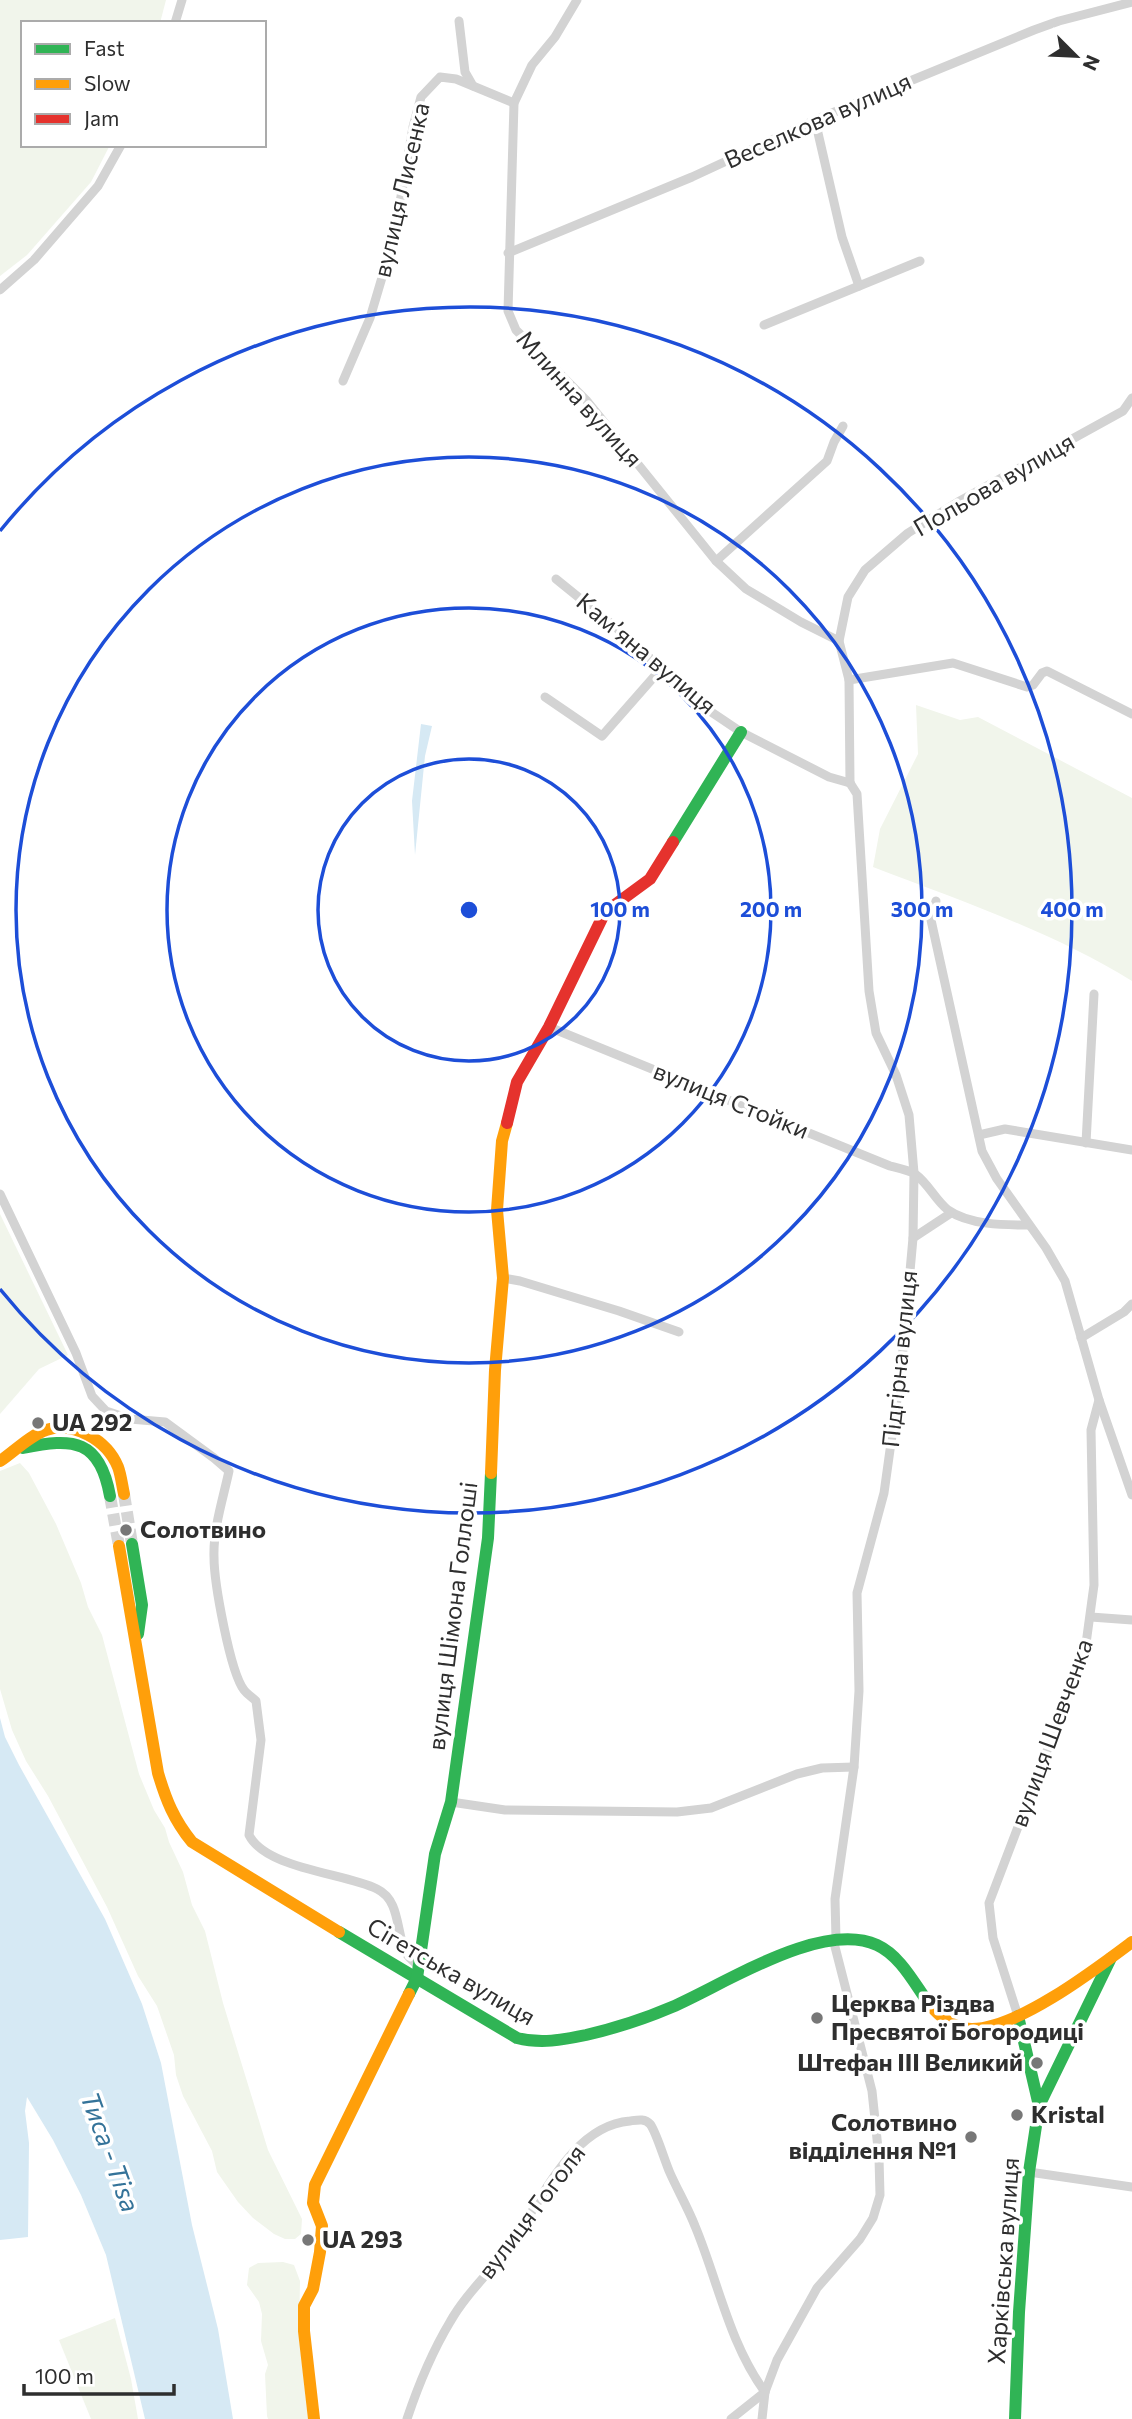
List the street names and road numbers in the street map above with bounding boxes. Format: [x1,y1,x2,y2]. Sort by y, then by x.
street label: Веселкова вулиця [719,65,915,174]
street label: вулиця Лисенка [366,100,435,280]
street label: Млинна вулиця [511,324,649,472]
street label: Польова вулиця [908,426,1079,541]
street label: Камʼяна вулиця [571,586,723,720]
street label: вулиця Стойки [650,1055,813,1144]
street label: Підгірна вулиця [875,1269,922,1449]
street label: вулиця Шімона Голлоші [421,1480,482,1752]
street label: вулиця Шевченка [1003,1635,1098,1830]
street label: Сігетська вулиця [363,1911,541,2031]
street label: вулиця Гоголя [471,2138,591,2284]
street label: Харківська вулиця [981,2157,1024,2365]

